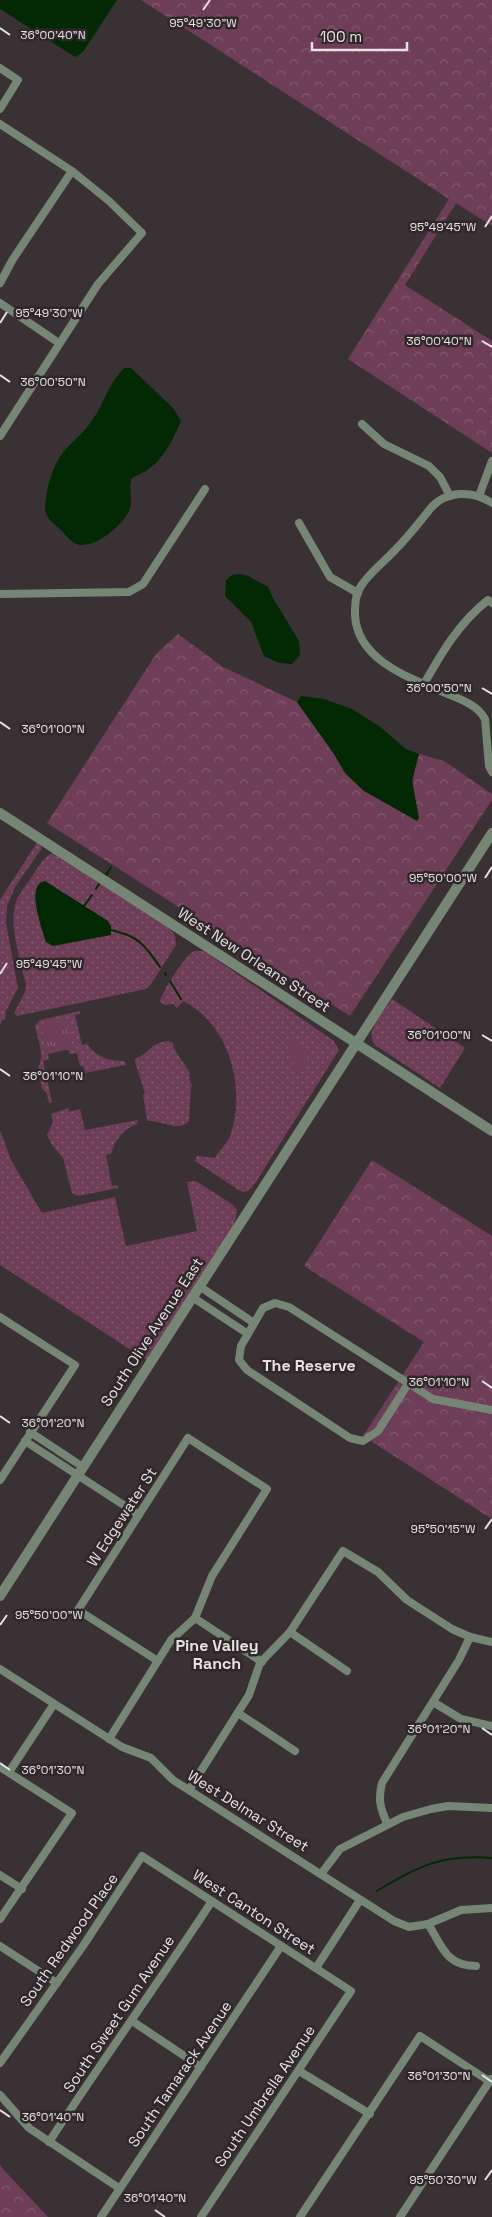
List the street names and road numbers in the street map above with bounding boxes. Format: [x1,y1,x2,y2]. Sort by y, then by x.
street label: West New Orleans Street [174,903,334,1016]
street label: South Olive Avenue East [96,1254,207,1410]
street label: W Edgewater St [82,1463,161,1570]
street label: West Delmar Street [184,1766,313,1856]
street label: West Canton Street [189,1865,319,1958]
street label: South Redwood Place [15,1869,122,2010]
street label: South Sweet Gum Avenue [59,1931,178,2096]
street label: South Tamarack Avenue [124,1997,236,2150]
street label: South Umbrella Avenue [210,2021,319,2170]

